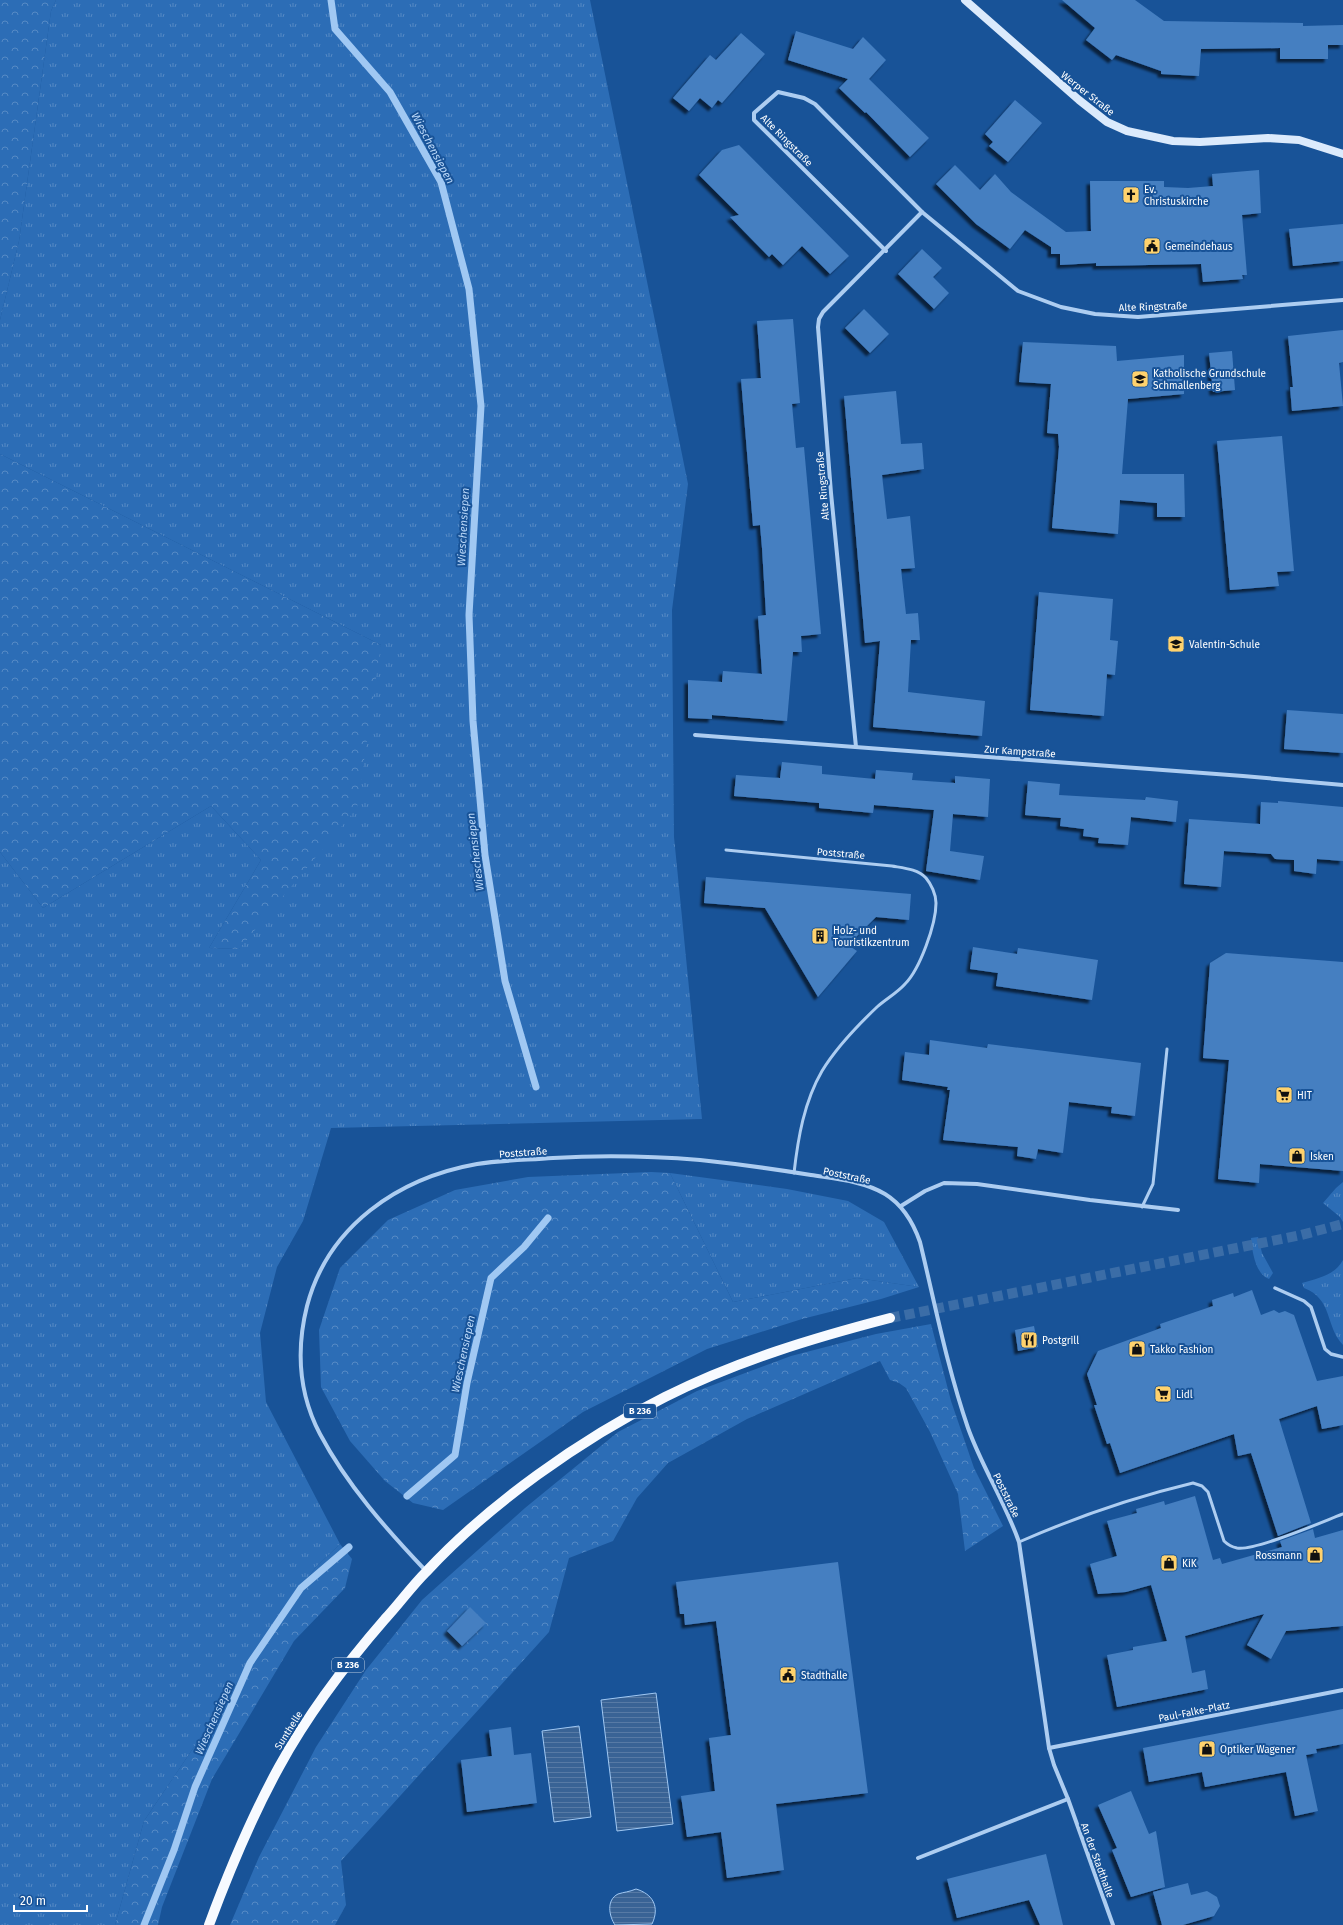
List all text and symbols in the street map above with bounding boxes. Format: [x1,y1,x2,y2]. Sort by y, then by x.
street label: Werper Straße [1058,69,1117,118]
water label: Wieschensiepen [408,110,457,186]
street label: Alte Ringstraße [758,112,815,169]
place label: Ev. Christuskirche [1144,184,1208,208]
church icon: Ev. Christuskirche [1121,185,1141,205]
public building icon: Gemeindehaus [1142,236,1162,256]
place label: Gemeindehaus [1165,241,1233,253]
street label: Alte Ringstraße [1118,300,1188,314]
place label: Katholische Grundschule Schmallenberg [1153,368,1266,392]
school or university icon: Katholische Grundschule Schmallenberg [1130,369,1150,389]
street label: Alte Ringstraße [814,451,832,521]
water label: Wieschensiepen [455,487,472,567]
school or university icon: Valentin-Schule [1166,634,1186,654]
place label: Valentin-Schule [1189,639,1260,651]
street label: Zur Kampstraße [984,744,1056,760]
water label: Wieschensiepen [464,812,487,892]
street label: Poststraße [816,846,865,862]
place label: Holz- und Touristikzentrum [833,925,910,949]
building icon: Holz- und Touristikzentrum [810,926,830,946]
supermarket icon: HIT [1274,1085,1294,1105]
place label: HIT [1297,1090,1313,1102]
street label: Poststraße [499,1145,548,1161]
shop icon: Isken [1287,1146,1307,1166]
place label: Isken [1310,1151,1334,1163]
street label: Poststraße [822,1165,872,1187]
water label: Wieschensiepen [449,1314,478,1394]
restaurant icon: Postgrill [1019,1330,1039,1350]
place label: Postgrill [1042,1335,1079,1347]
shop icon: Takko Fashion [1127,1339,1147,1359]
place label: Takko Fashion [1150,1344,1213,1356]
supermarket icon: Lidl [1153,1384,1173,1404]
place label: Lidl [1176,1389,1193,1401]
road number: B 236 [624,1404,656,1418]
street label: Poststraße [990,1471,1022,1520]
shop icon: Rossmann [1305,1545,1325,1565]
place label: Rossmann [1255,1550,1302,1562]
shop icon: KiK [1159,1553,1179,1573]
place label: KiK [1182,1558,1197,1570]
road number: B 236 [332,1658,364,1672]
public building icon: Stadthalle [778,1665,798,1685]
place label: Stadthalle [801,1670,847,1682]
water label: Wieschensiepen [193,1680,236,1757]
street label: Paul-Falke-Platz [1157,1699,1232,1725]
street label: Sunthelle [272,1709,305,1752]
shop icon: Optiker Wagener [1197,1739,1217,1759]
place label: Optiker Wagener [1220,1744,1295,1756]
street label: An der Stadthalle [1078,1821,1116,1899]
scale bar [14,1887,87,1913]
text: 20 m [20,1894,46,1908]

